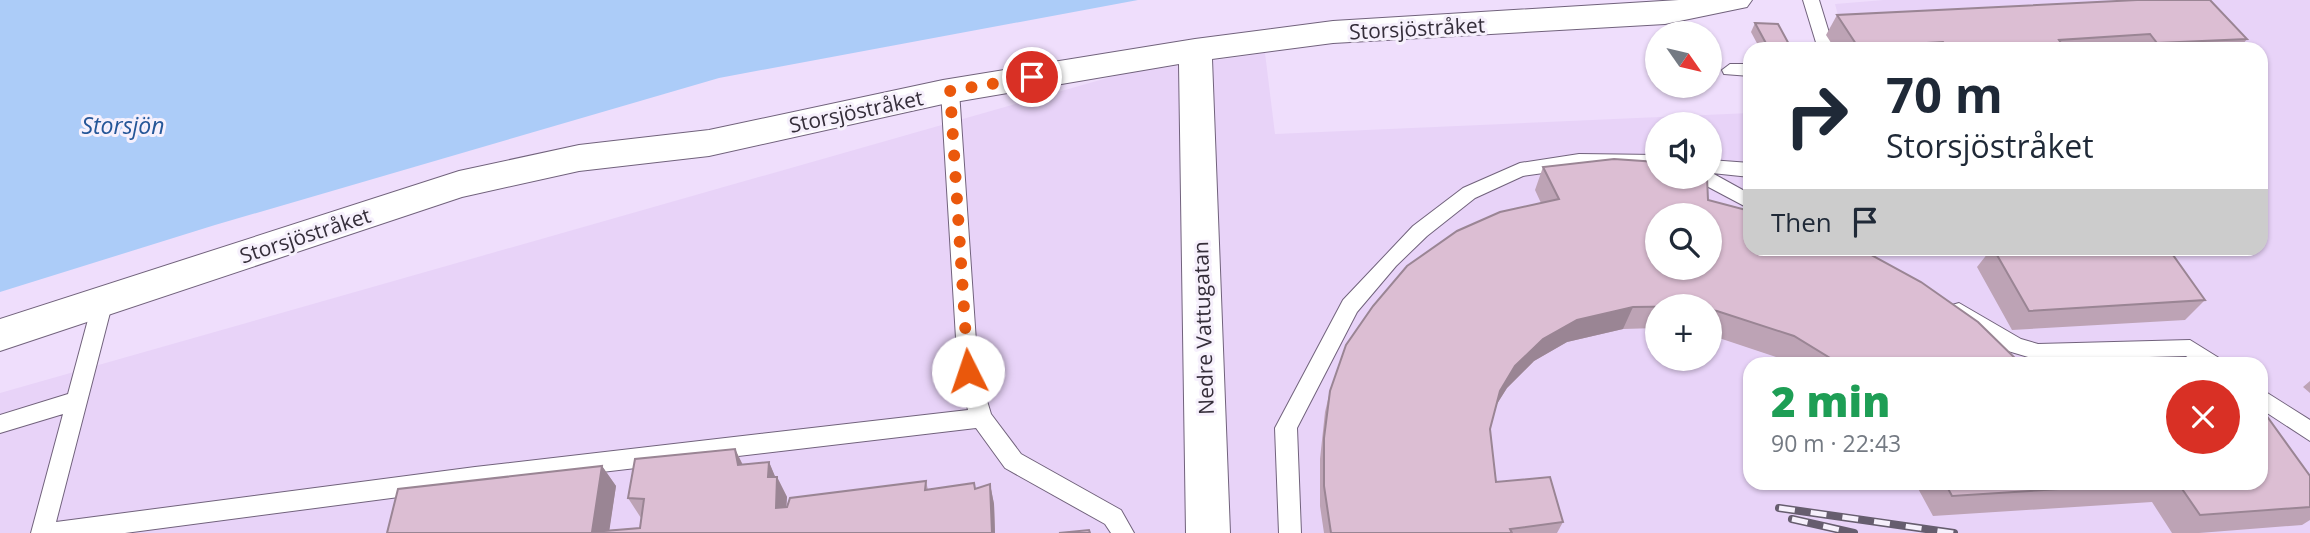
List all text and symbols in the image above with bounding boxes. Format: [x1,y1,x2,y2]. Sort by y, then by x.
street label: Storsjöstråket [1348,10,1486,46]
north arrow [1645,21,1722,98]
map controls [1645,21,1722,371]
pin [1002,47,1062,107]
icon: arrive [1013,58,1051,96]
text: 70 m [1886,61,2003,127]
icon: right [1771,70,1862,161]
street label: Storsjöstråket [786,83,926,139]
water label: Storsjön [81,109,165,141]
button: sound [1645,112,1722,189]
text: Storsjöstråket [1886,124,2094,167]
street label: Storsjöstråket [236,201,374,269]
button: search [1645,203,1722,280]
icon: arrive [1846,203,1884,241]
text: Then [1771,204,1832,240]
street label: Nedre Vattugatan [1186,241,1220,415]
button: + [1645,294,1722,371]
position arrow [931,334,1005,408]
text: 2 min [1771,372,1890,429]
button: close [2166,380,2240,454]
text: 90 m · 22:43 [1771,427,1901,459]

